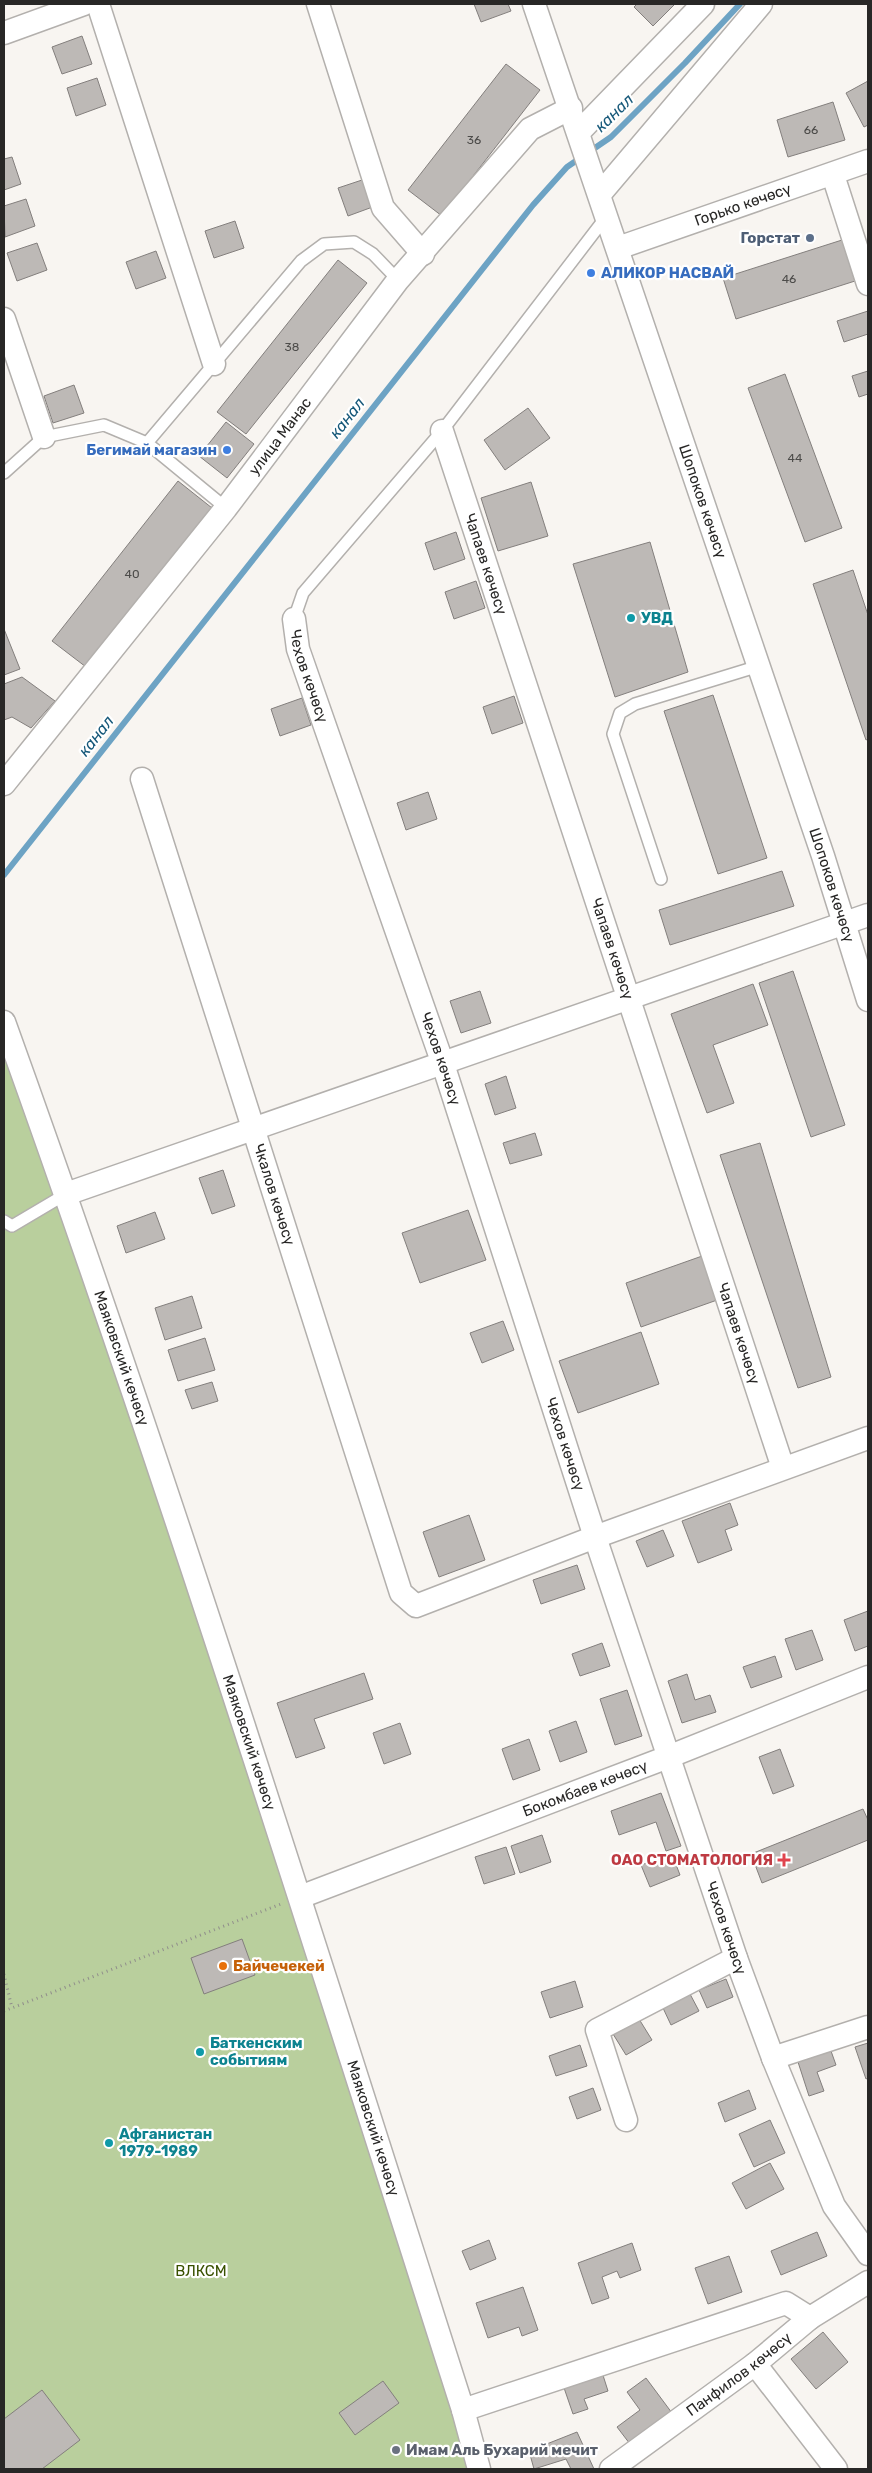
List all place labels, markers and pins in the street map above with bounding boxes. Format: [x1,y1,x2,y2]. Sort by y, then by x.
place label: Горстат [740,229,801,247]
marker: Горстат [804,232,816,244]
place label: АЛИКОР НАСВАЙ [601,264,734,282]
marker: АЛИКОР НАСВАЙ [585,267,597,279]
place label: Бегимай магазин [86,441,217,459]
marker: Бегимай магазин [221,444,233,456]
place label: УВД [641,609,673,627]
marker: УВД [625,612,637,624]
place label: ОАО СТОМАТОЛОГИЯ [611,1851,773,1869]
marker: ОАО СТОМАТОЛОГИЯ [777,1853,791,1867]
place label: Байчечекей [233,1957,325,1975]
marker: Байчечекей [217,1960,229,1972]
place label: Баткенским событиям [210,2034,303,2069]
marker: Баткенским событиям [194,2046,206,2058]
place label: Афганистан 1979-1989 [119,2125,212,2160]
marker: Афганистан 1979-1989 [103,2137,115,2149]
place label: Имам Аль Бухарий мечит [406,2441,599,2459]
marker: Имам Аль Бухарий мечит [390,2444,402,2456]

